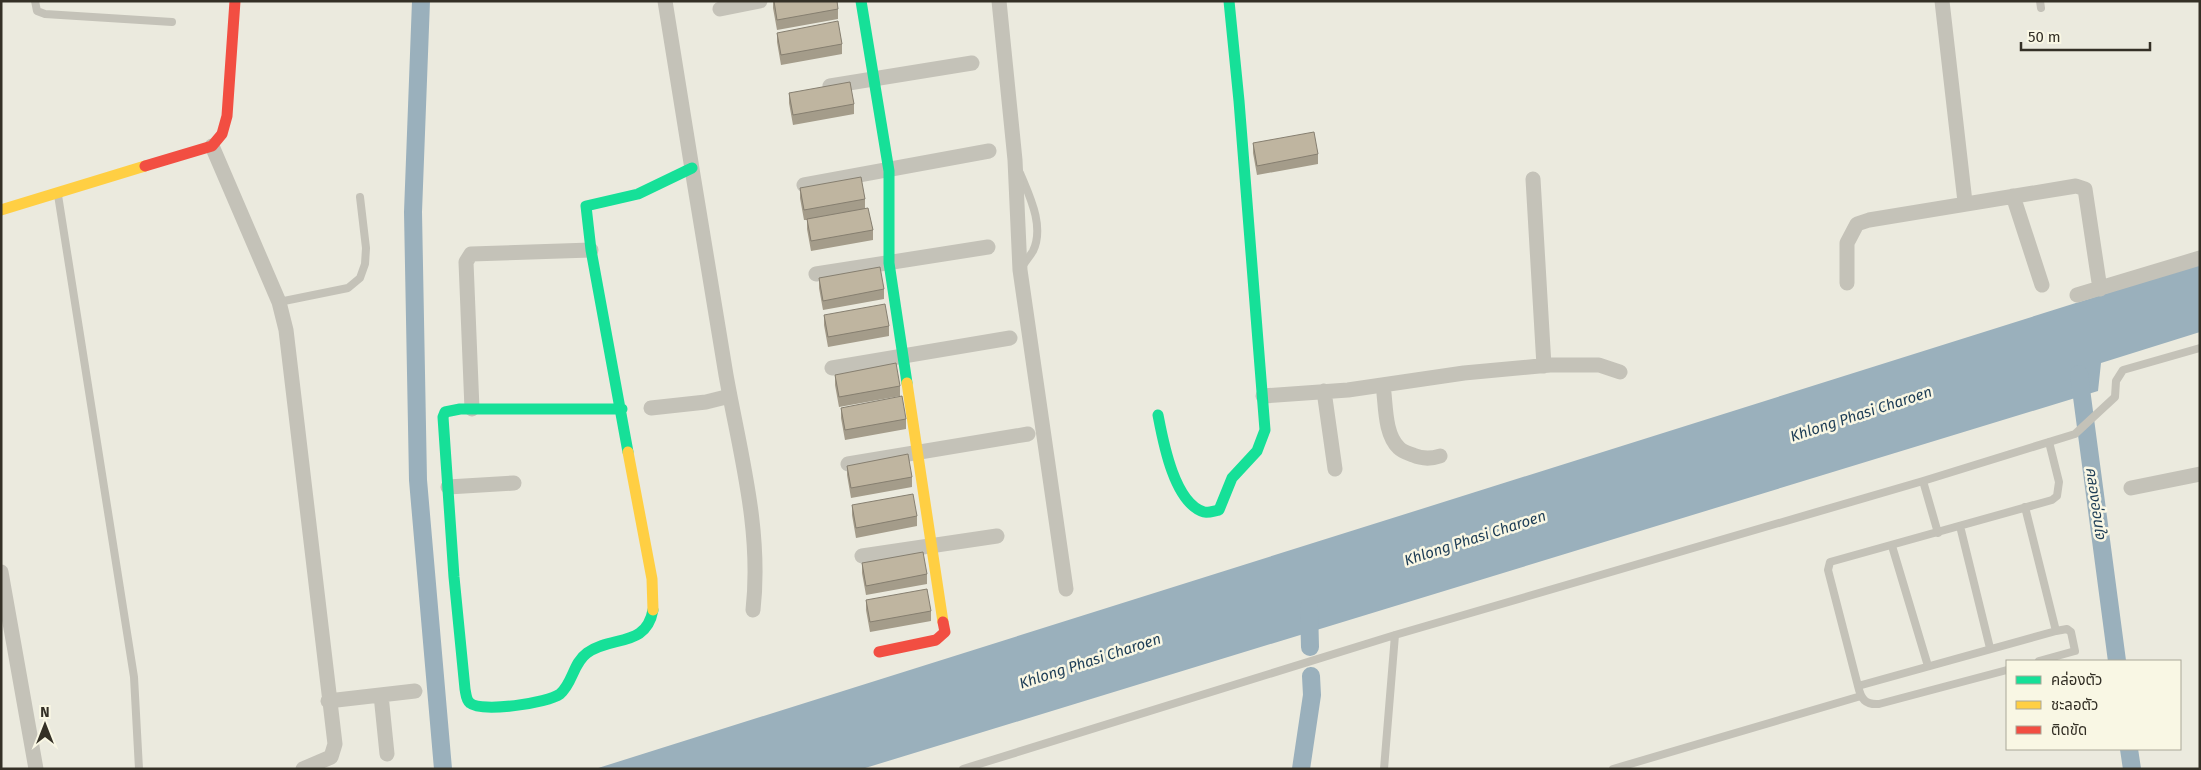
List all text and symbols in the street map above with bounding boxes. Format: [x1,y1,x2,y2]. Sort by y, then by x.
scale bar [2021,20,2150,52]
text: 50 m [2028,28,2061,46]
water label: Khlong Phasi Charoen [1788,383,1934,445]
water label: คลองอ่อนใจ [2082,466,2110,541]
water label: Khlong Phasi Charoen [1402,507,1548,569]
water label: Khlong Phasi Charoen [1017,630,1163,692]
legend [2006,660,2181,750]
text: คล่องตัว [2051,671,2102,689]
text: ชะลอตัว [2051,696,2098,714]
north arrow [20,700,70,750]
text: N [40,704,50,721]
text: ติดขัด [2051,721,2087,739]

